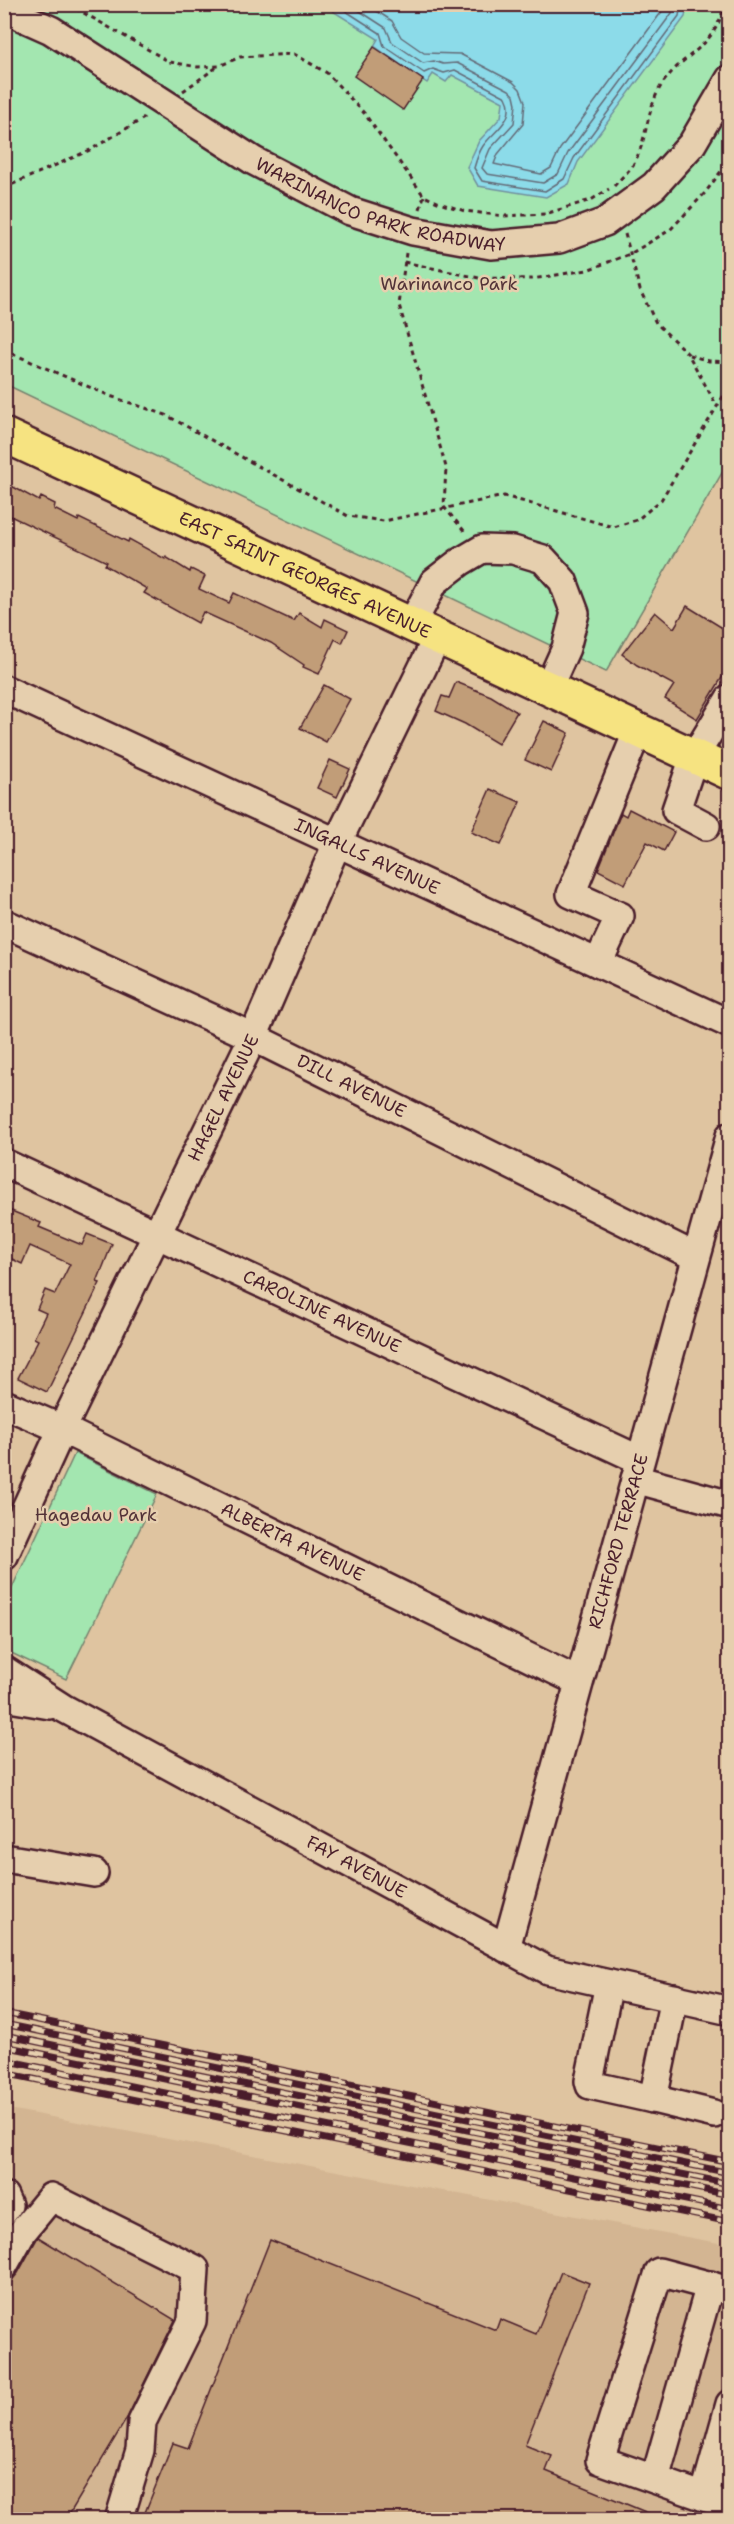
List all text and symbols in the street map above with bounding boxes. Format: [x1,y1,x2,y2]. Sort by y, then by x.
street label: WARINANCO PARK ROADWAY [251,152,507,258]
park label: Warinanco Park [380,272,518,296]
street label: EAST SAINT GEORGES AVENUE [175,506,435,644]
street label: INGALLS AVENUE [291,813,444,901]
street label: HAGEL AVENUE [182,1030,265,1166]
street label: DILL AVENUE [293,1049,410,1123]
street label: CAROLINE AVENUE [239,1264,405,1359]
street label: RICHFORD TERRACE [583,1451,654,1631]
street label: ALBERTA AVENUE [217,1497,369,1587]
park label: Hagedau Park [35,1503,157,1527]
street label: FAY AVENUE [302,1830,411,1904]

